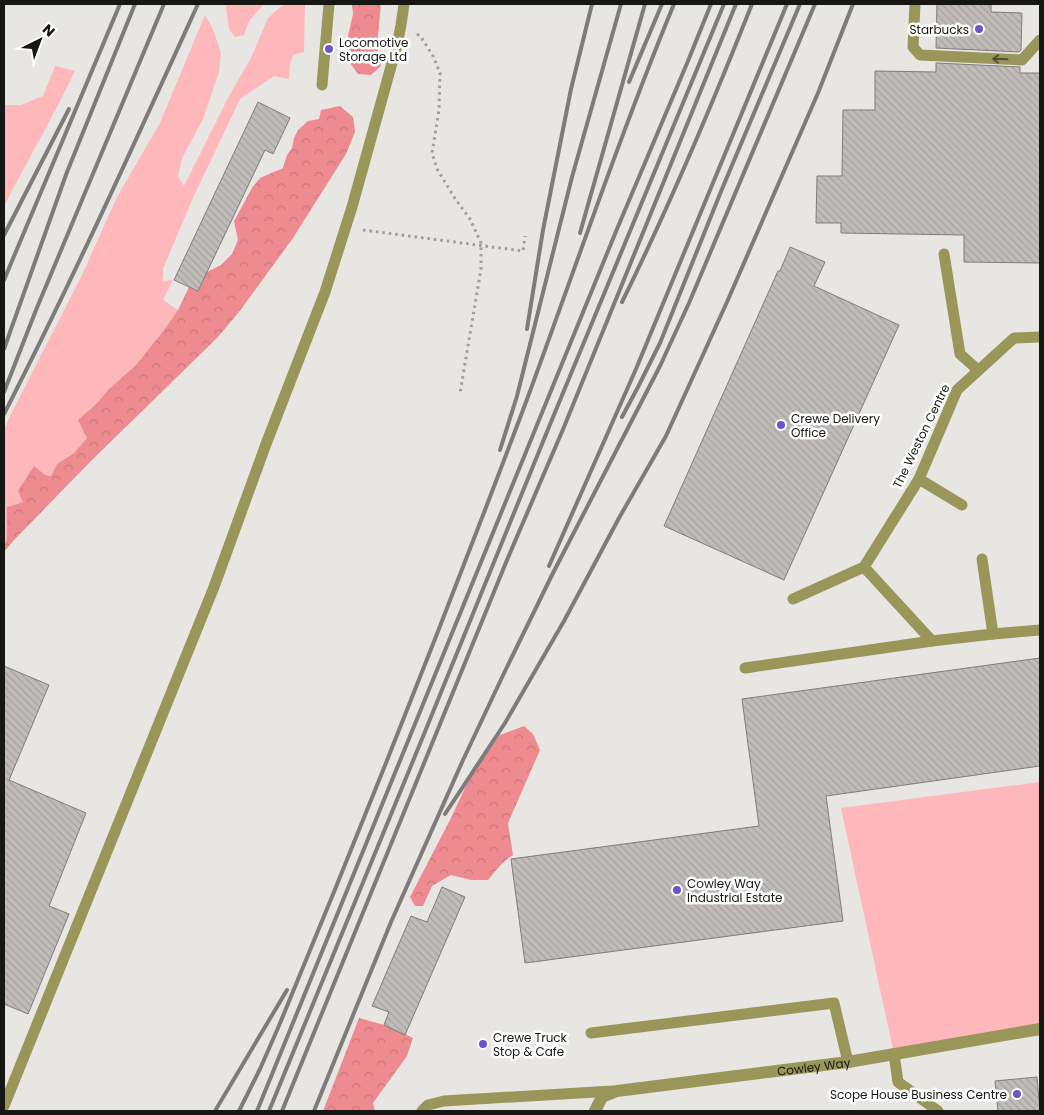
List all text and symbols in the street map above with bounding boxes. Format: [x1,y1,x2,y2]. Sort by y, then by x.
north arrow [15,15,65,65]
text: N [38,19,59,41]
place label: Starbucks [909,21,969,38]
marker: Starbucks [973,23,985,35]
place label: Locomotive Storage Ltd [339,34,408,65]
marker: Locomotive Storage Ltd [323,43,335,55]
one-way arrow [993,54,1009,64]
street label: The Weston Centre [888,381,954,491]
place label: Crewe Delivery Office [791,410,880,441]
marker: Crewe Delivery Office [775,419,787,431]
place label: Cowley Way Industrial Estate [687,875,782,906]
marker: Cowley Way Industrial Estate [671,884,683,896]
place label: Crewe Truck Stop & Cafe [493,1029,568,1060]
marker: Crewe Truck Stop & Cafe [477,1038,489,1050]
street label: Cowley Way [776,1053,852,1079]
place label: Scope House Business Centre [830,1086,1007,1103]
marker: Scope House Business Centre [1011,1088,1023,1100]

